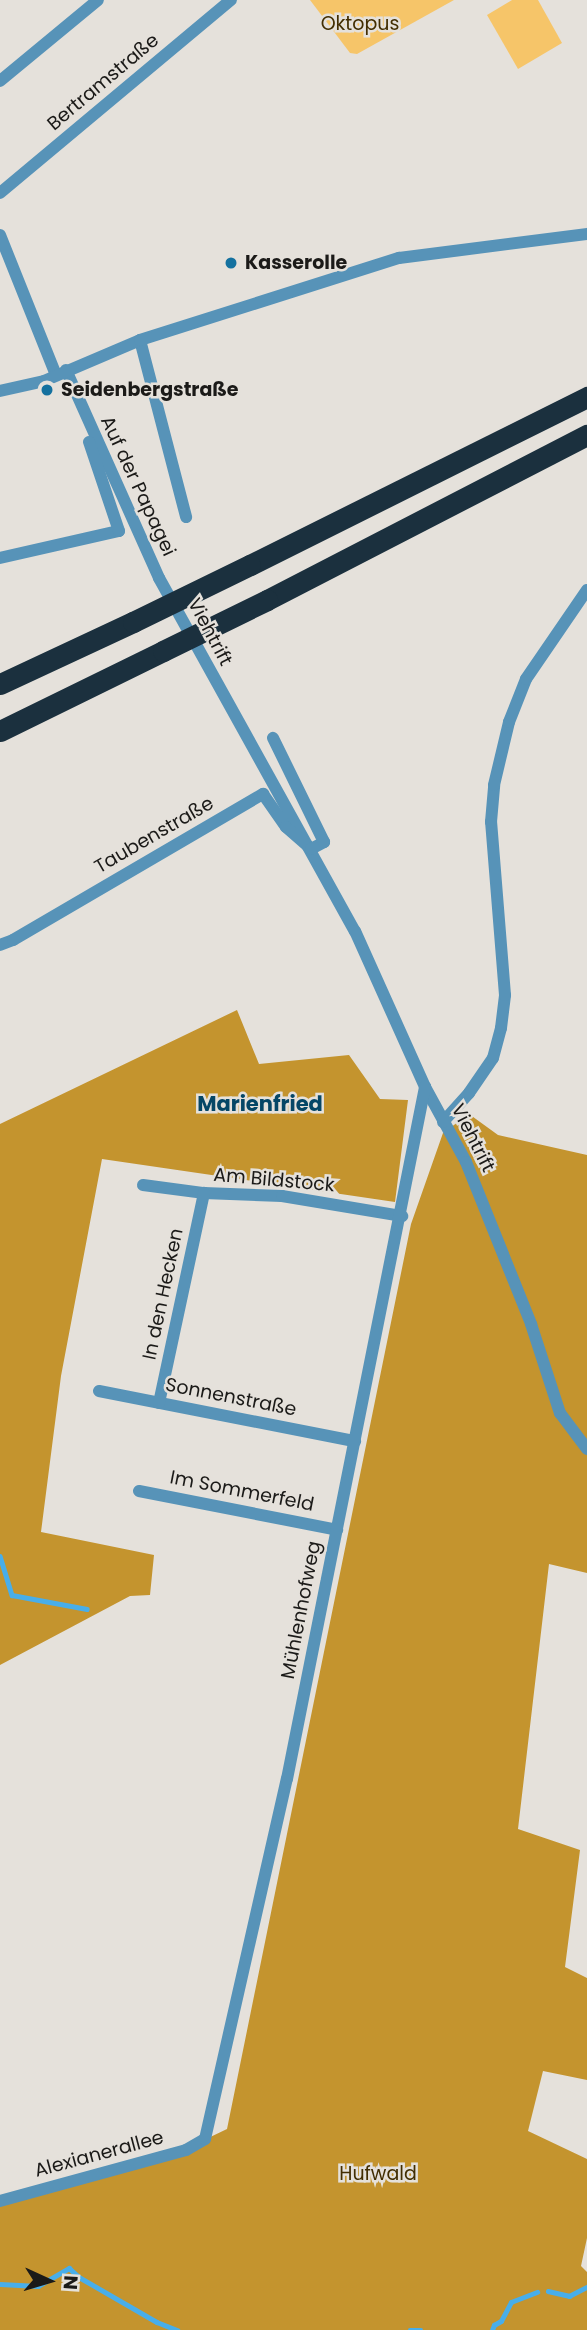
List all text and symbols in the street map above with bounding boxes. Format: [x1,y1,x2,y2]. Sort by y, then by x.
park label: Oktopus [321,13,399,35]
street label: Bertramstraße [43,29,163,135]
place label: Kasserolle [245,252,347,274]
marker: Kasserolle [223,255,239,271]
place label: Seidenbergstraße [61,379,239,401]
marker: Seidenbergstraße [39,382,55,398]
street label: Auf der Papagei [96,412,180,560]
street label: Viehtrift [183,594,237,670]
street label: Taubenstraße [90,792,218,878]
district label: Marienfried [197,1091,323,1117]
street label: Viehtrift [446,1100,500,1176]
street label: Am Bildstock [212,1163,336,1197]
street label: In den Hecken [138,1226,188,1362]
street label: Sonnenstraße [164,1373,298,1421]
street label: Im Sommerfeld [168,1466,316,1516]
street label: Mühlenhofweg [276,1539,326,1681]
street label: Alexianerallee [32,2126,166,2182]
park label: Hufwald [339,2163,417,2185]
north arrow [14,2246,84,2316]
text: N [56,2274,84,2291]

